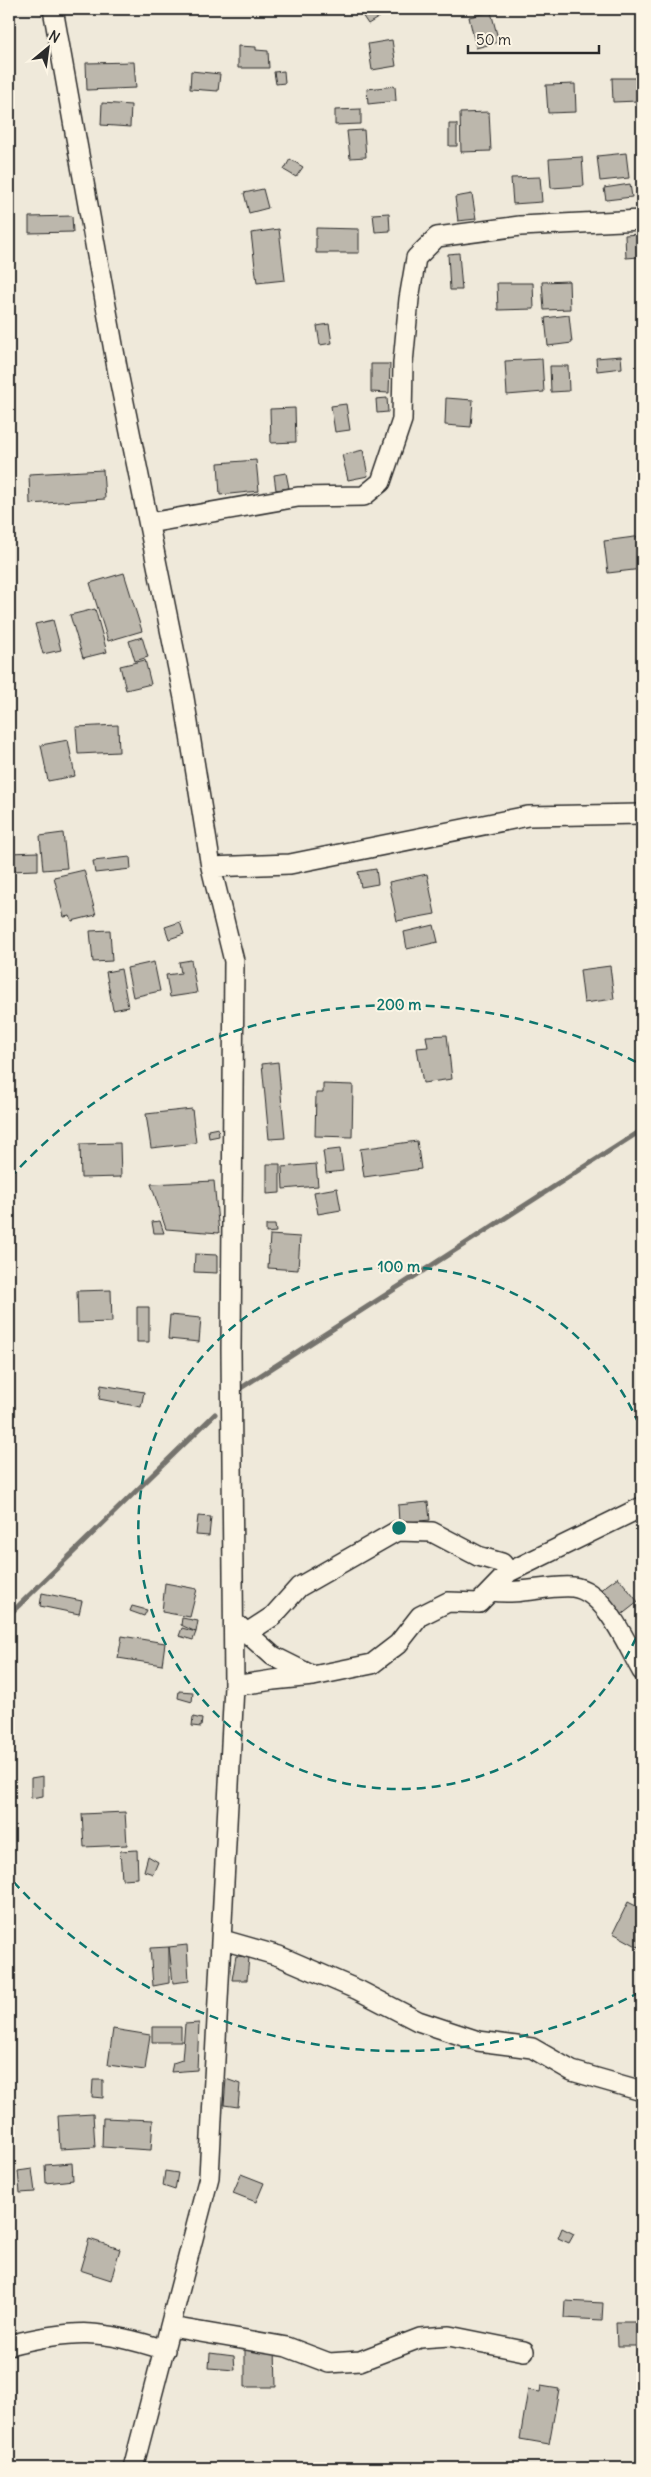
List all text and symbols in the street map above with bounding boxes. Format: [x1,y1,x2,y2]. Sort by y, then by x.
north arrow [22,22,72,72]
scale bar [468,22,600,54]
text: N [46,26,63,47]
text: 50 m [476,30,511,49]
text: 200 m [377,995,421,1014]
text: 100 m [378,1257,420,1276]
centre of rings [390,1519,408,1537]

